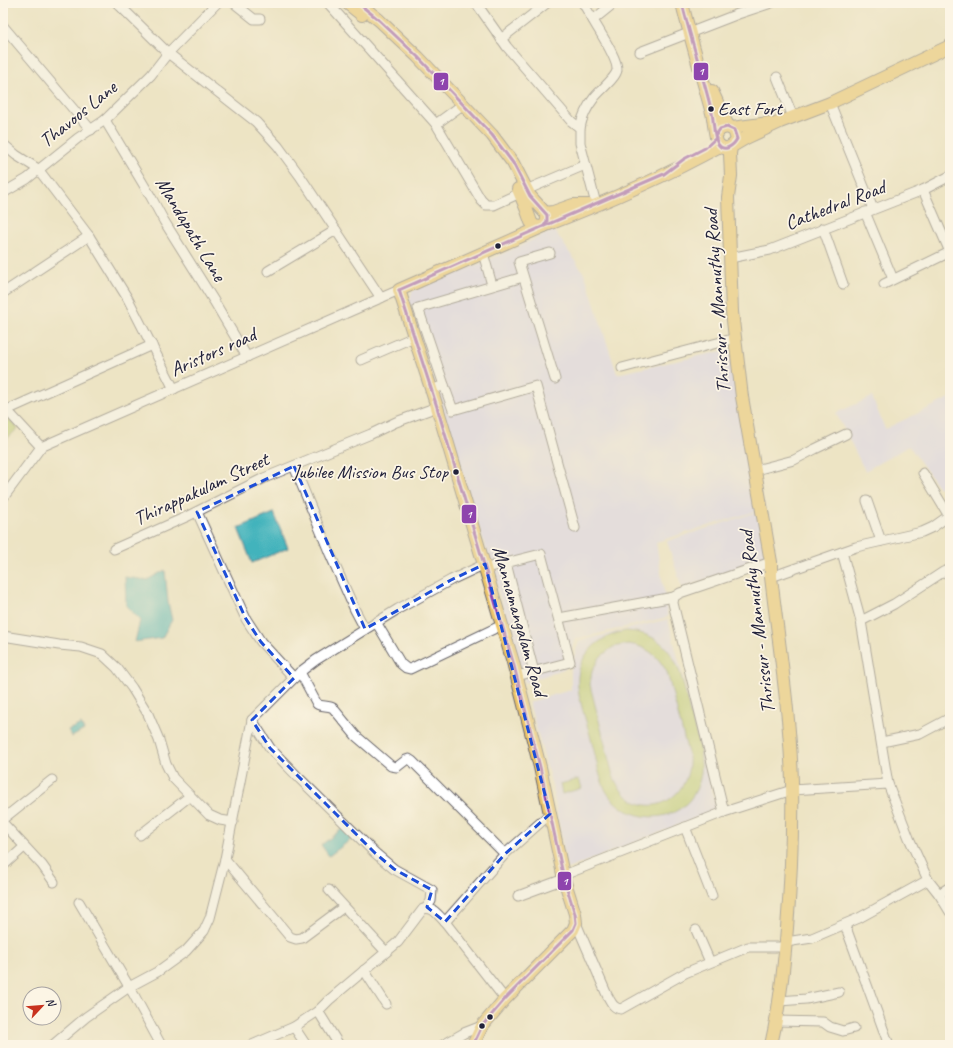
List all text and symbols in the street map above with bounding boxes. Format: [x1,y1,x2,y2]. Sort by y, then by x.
line badge: 1 [693,62,709,81]
text: 1 [699,64,705,78]
line badge: 1 [433,72,449,91]
street label: Thavoos Lane [34,74,123,153]
text: 1 [439,74,445,88]
place label: East Fort [718,97,784,121]
marker: East Fort [706,104,716,114]
street label: Mandapath Lane [150,172,233,287]
street label: Cathedral Road [781,173,892,236]
street label: Thrissur - Mannuthy Road [698,205,736,394]
unlabelled marker [493,241,503,251]
street label: Aristors road [166,321,263,382]
street label: Thirappakulam Street [129,446,275,531]
place label: Jubilee Mission Bus Stop [292,460,450,484]
marker: Jubilee Mission Bus Stop [451,467,461,477]
line badge: 1 [461,504,477,524]
text: 1 [467,507,473,521]
street label: Thrissur - Mannuthy Road [733,526,781,715]
street label: Mannamangalam Road [487,543,554,702]
line badge: 1 [557,871,572,891]
text: 1 [563,874,569,888]
north arrow [22,986,62,1026]
text: N [43,995,60,1010]
unlabelled marker [485,1012,495,1022]
unlabelled marker [477,1021,487,1031]

